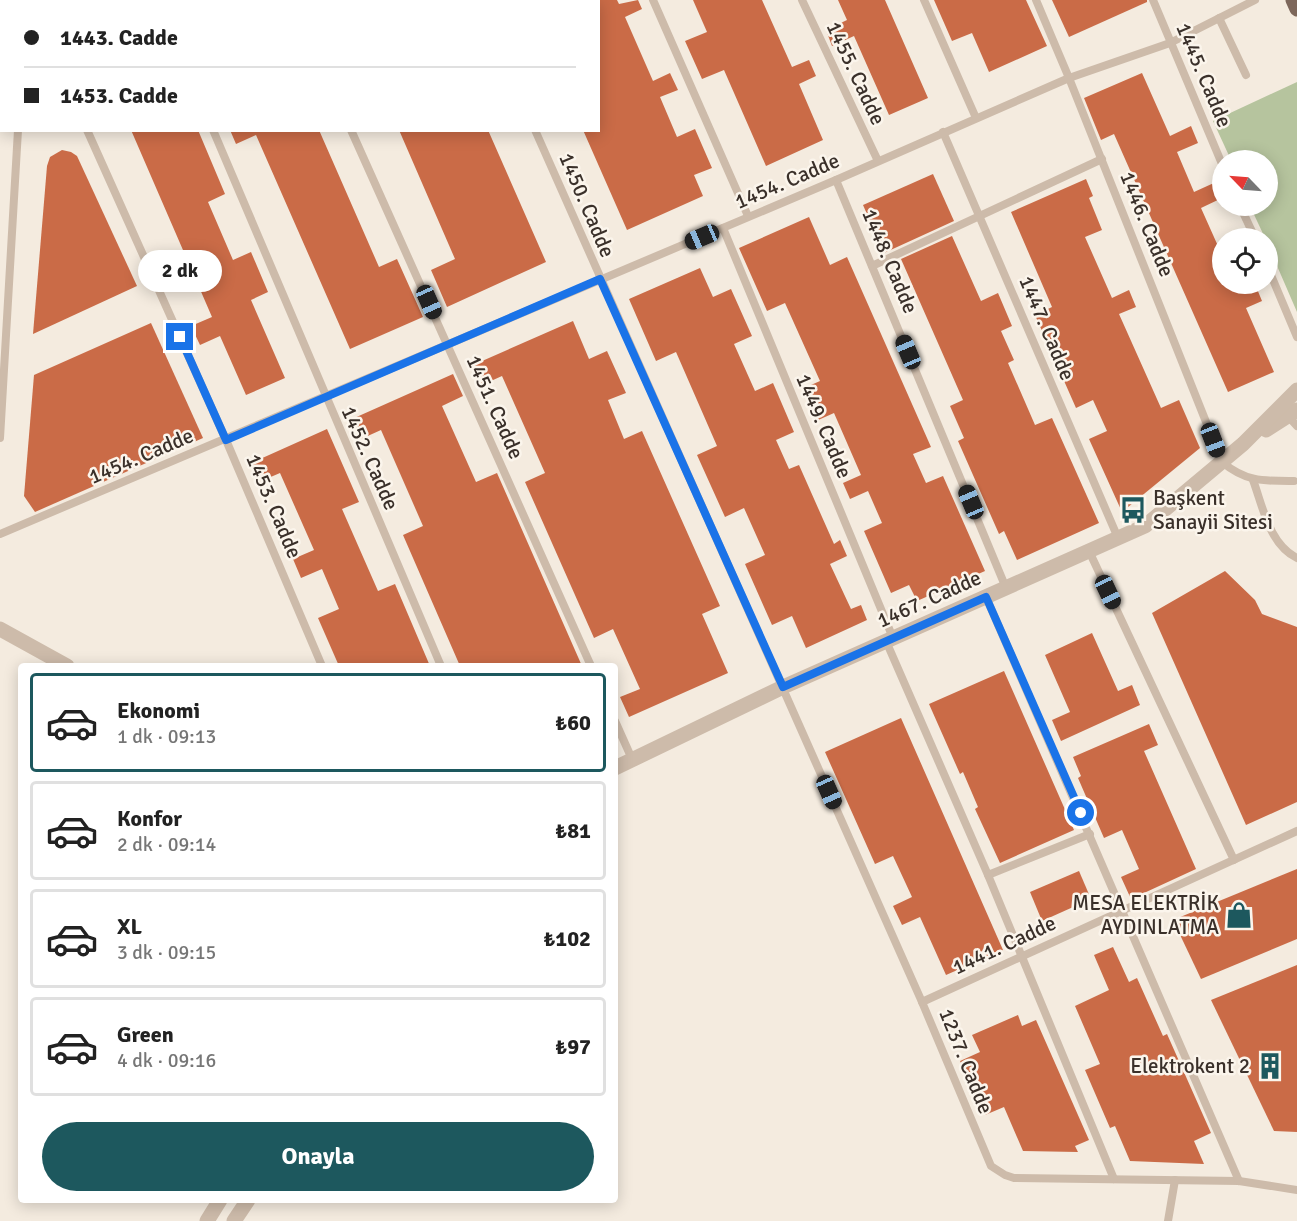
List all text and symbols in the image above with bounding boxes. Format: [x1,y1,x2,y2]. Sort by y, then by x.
street label: 1455. Cadde [821,17,891,129]
street label: 1445. Cadde [1170,19,1238,131]
text: 1443. Cadde [60,24,178,51]
text: 1453. Cadde [60,82,178,109]
street label: 1454. Cadde [731,147,843,215]
street label: 1450. Cadde [553,149,621,261]
north arrow [1212,150,1278,216]
map controls [1212,150,1278,294]
street label: 1446. Cadde [1114,167,1180,281]
street label: 1448. Cadde [856,205,924,317]
car [682,222,722,252]
button: locate [1212,228,1278,294]
callout: 2 dk [138,250,222,292]
text: 2 dk [162,258,198,283]
street label: 1447. Cadde [1013,272,1081,384]
car [413,282,445,322]
route end [166,323,193,350]
car [893,332,923,372]
street label: 1451. Cadde [460,351,530,463]
street label: 1449. Cadde [790,370,858,482]
street label: 1452. Cadde [335,402,405,514]
car [1198,420,1228,460]
street label: 1454. Cadde [85,422,197,490]
street label: 1453. Cadde [240,450,308,562]
car [956,482,986,522]
place label: Başkent Sanayii Sitesi [1153,485,1273,535]
bus stop icon: Başkent Sanayii Sitesi [1118,495,1148,525]
street label: 1467. Cadde [873,564,985,634]
car [1092,572,1124,612]
icon: car [45,696,99,750]
text: Ekonomi [117,697,200,724]
text: ₺60 [555,709,591,736]
text: 1 dk · 09:13 [117,724,216,749]
car [813,772,845,812]
route start [1067,799,1094,826]
icon: car [45,804,99,858]
text: Konfor [117,805,182,832]
text: ₺81 [555,817,591,844]
text: 2 dk · 09:14 [117,832,216,857]
place label: MESA ELEKTRİK AYDINLATMA [1072,890,1219,940]
shop icon: MESA ELEKTRİK AYDINLATMA [1224,900,1254,930]
street label: 1441. Cadde [948,910,1060,980]
icon: car [45,912,99,966]
text: XL [117,913,142,940]
text: ₺102 [543,925,591,952]
text: 3 dk · 09:15 [117,940,216,965]
street label: 1237. Cadde [933,1004,999,1118]
icon: car [45,1020,99,1074]
text: Green [117,1021,174,1048]
text: ₺97 [555,1033,591,1060]
text: 4 dk · 09:16 [117,1048,216,1073]
building icon: Elektrokent 2 [1255,1051,1285,1081]
place label: Elektrokent 2 [1130,1053,1250,1079]
button: Onayla [42,1122,594,1191]

